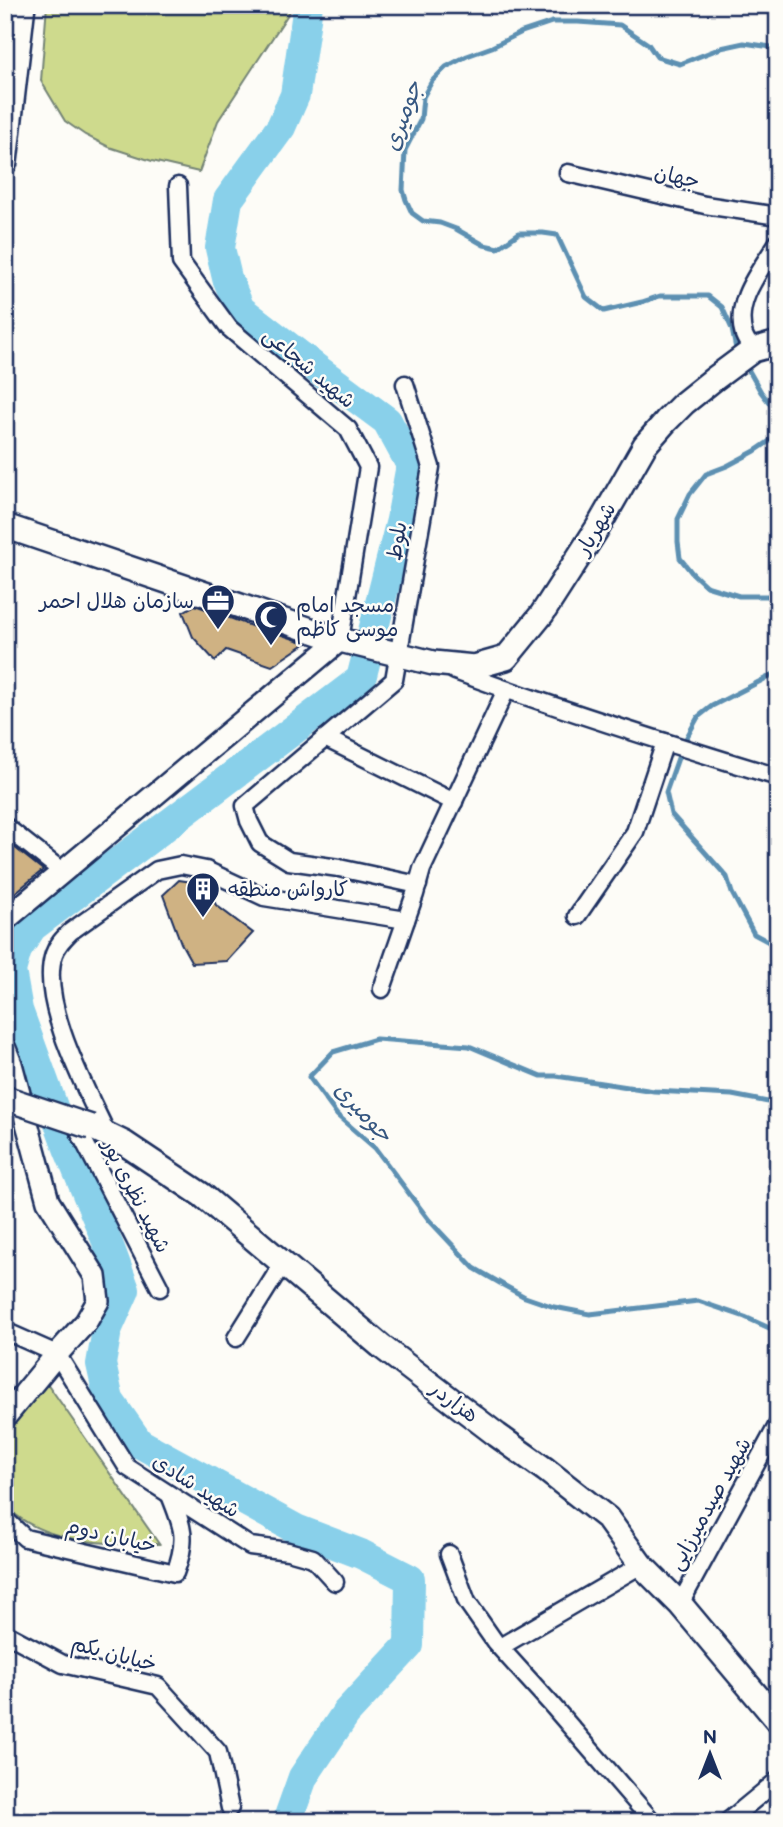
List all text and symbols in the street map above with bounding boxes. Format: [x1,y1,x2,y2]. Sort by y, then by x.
water label: جومیری [377,77,429,155]
street label: جهان [652,160,702,194]
street label: شهید شجاعی [257,322,360,415]
street label: شهریار [570,498,621,562]
street label: بلوط [381,520,414,563]
office icon: سازمان هلال احمر [199,582,237,631]
place label: سازمان هلال احمر [37,589,194,614]
place label: مسجد امام موسی کاظم [296,593,398,645]
mosque icon: مسجد امام موسی کاظم [252,598,290,647]
building icon: کارواش منطقه [184,870,222,919]
place label: کارواش منطقه [228,877,348,902]
water label: جومیری [328,1076,398,1148]
street label: شهید نظری پور [96,1133,175,1257]
street label: هزاردر [424,1375,483,1428]
street label: شهید صیدمیرزایی [663,1433,758,1575]
street label: شهید شادی [148,1449,244,1523]
street label: خیابان دوم [63,1514,159,1561]
street label: خیابان یکم [68,1631,159,1680]
north arrow [674,1718,744,1788]
text: N [703,1727,717,1750]

